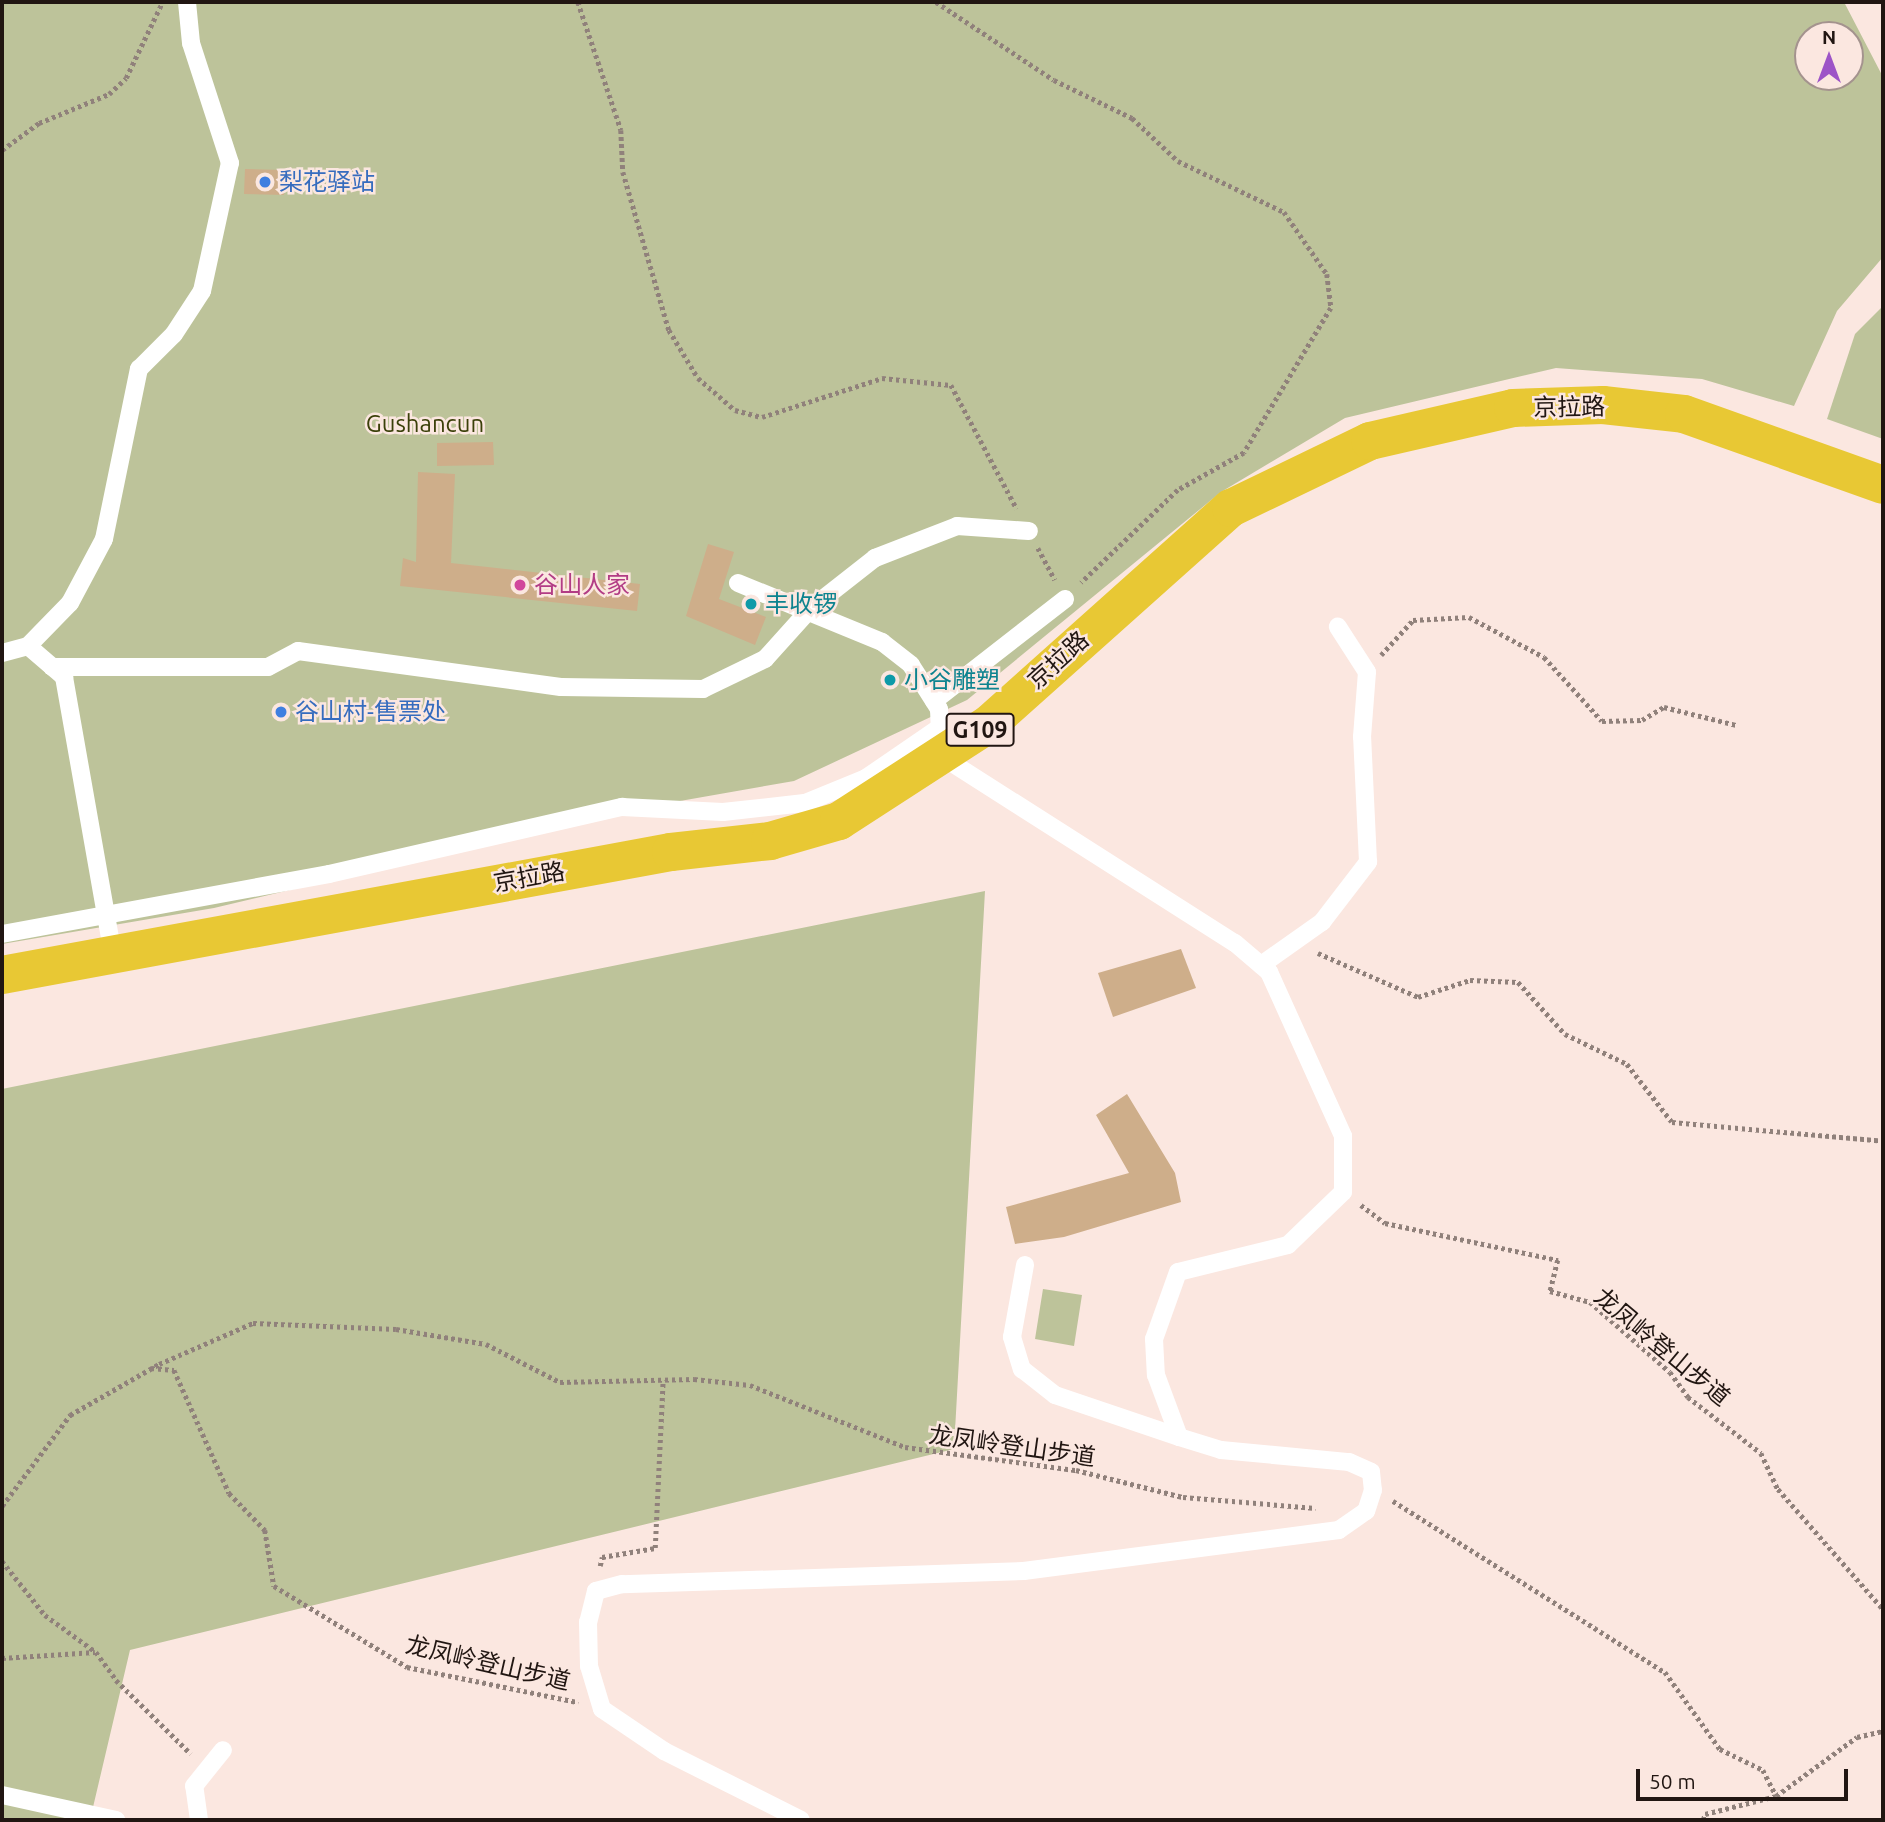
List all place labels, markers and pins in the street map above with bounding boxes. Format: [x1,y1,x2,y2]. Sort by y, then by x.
place label: 梨花驿站 [279,168,375,196]
marker: 梨花驿站 [257,174,273,190]
place label: 谷山人家 [534,571,630,599]
marker: 谷山人家 [512,577,528,593]
place label: 丰收锣 [765,590,837,618]
marker: 丰收锣 [743,596,759,612]
place label: 小谷雕塑 [904,666,1000,694]
marker: 小谷雕塑 [882,672,898,688]
place label: 谷山村-售票处 [295,698,446,726]
marker: 谷山村-售票处 [273,704,289,720]

